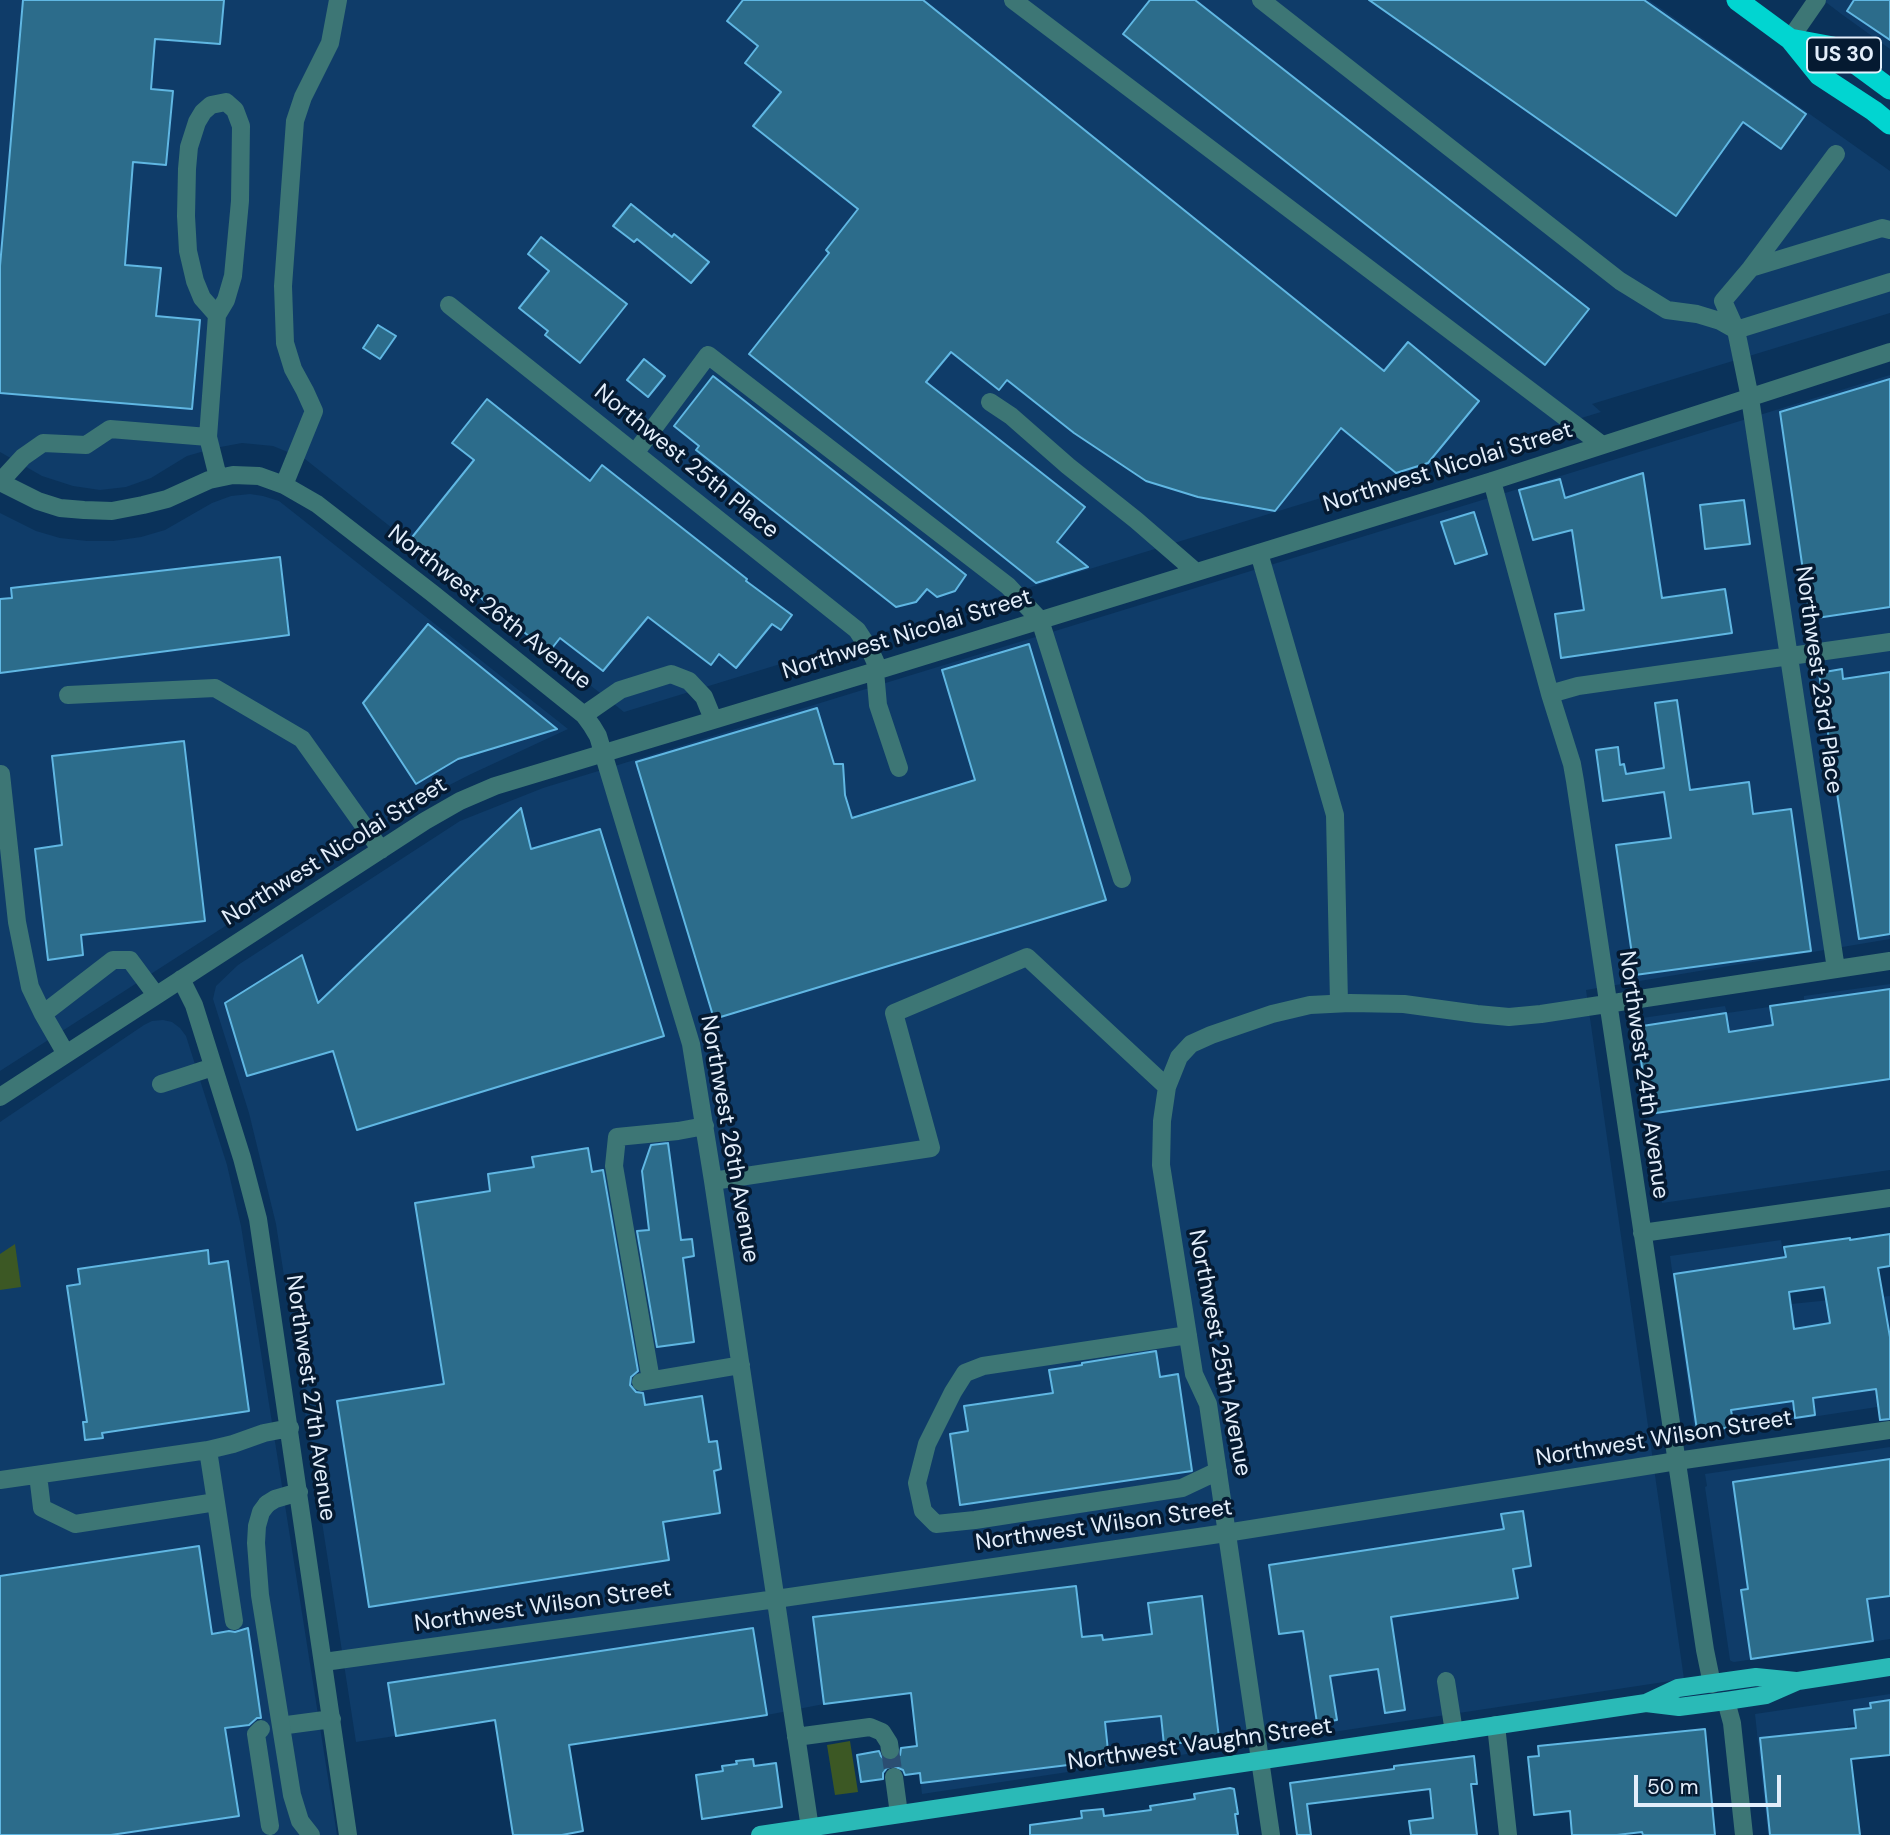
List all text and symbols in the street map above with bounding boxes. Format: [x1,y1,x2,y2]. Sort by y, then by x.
road number: US 30 [1807,38,1881,72]
street label: Northwest 25th Place [588,379,784,545]
street label: Northwest Nicolai Street [1320,417,1576,519]
street label: Northwest 26th Avenue [382,520,596,696]
street label: Northwest 23rd Place [1788,565,1848,795]
street label: Northwest Nicolai Street [779,584,1035,686]
street label: Northwest Nicolai Street [218,772,452,932]
street label: Northwest 24th Avenue [1612,949,1674,1201]
street label: Northwest 26th Avenue [694,1013,764,1265]
street label: Northwest 25th Avenue [1182,1227,1256,1479]
street label: Northwest 27th Avenue [279,1273,341,1523]
street label: Northwest Wilson Street [1534,1405,1794,1473]
street label: Northwest Wilson Street [974,1494,1234,1558]
street label: Northwest Wilson Street [413,1575,673,1639]
street label: Northwest Vaughn Street [1066,1713,1334,1777]
scale bar [1638,1762,1785,1806]
text: 50 m [1647,1773,1698,1801]

